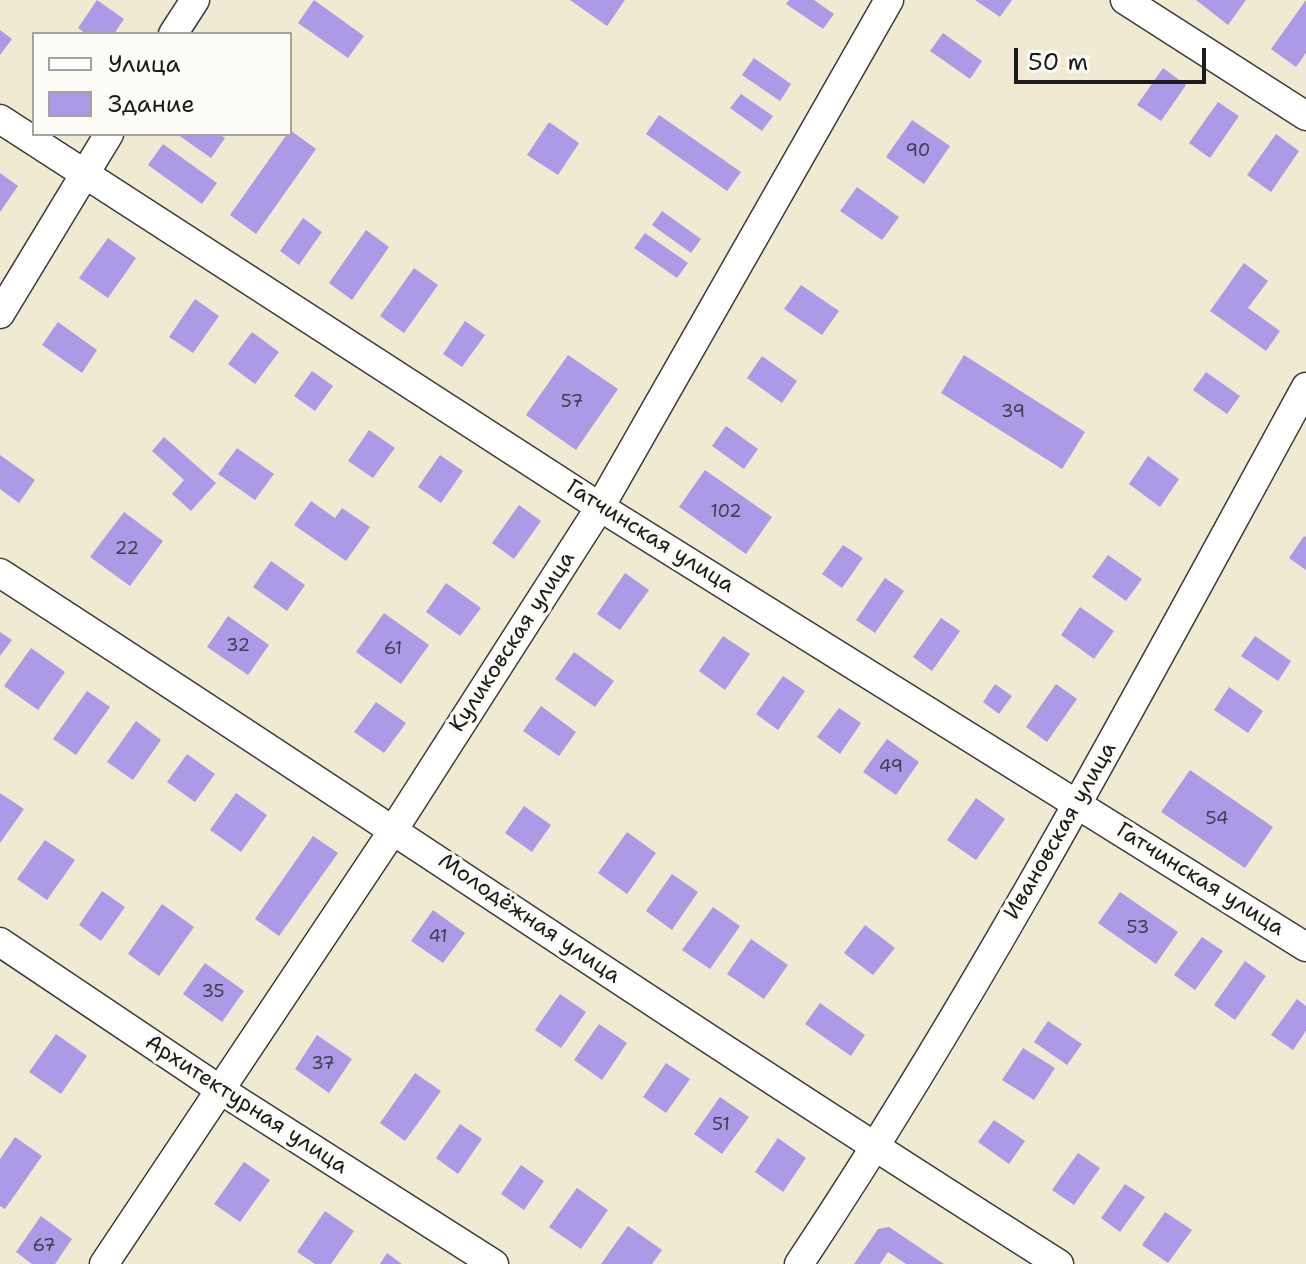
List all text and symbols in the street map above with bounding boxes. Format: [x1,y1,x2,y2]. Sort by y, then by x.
legend [32,32,292,136]
scale bar [1018,32,1210,82]
text: 50 m [1028,46,1088,78]
text: Улица [108,48,181,80]
text: Здание [108,88,195,120]
house number: 90 [906,140,930,162]
house number: 57 [561,391,583,413]
house number: 39 [1001,401,1025,423]
street label: Гатчинская улица [561,475,739,599]
house number: 102 [710,501,742,523]
house number: 22 [115,538,139,560]
street label: Куликовская улица [445,547,581,737]
house number: 32 [226,635,250,657]
house number: 61 [384,638,402,660]
street label: Ивановская улица [999,738,1123,924]
house number: 49 [879,756,903,778]
house number: 54 [1205,808,1229,830]
street label: Гатчинская улица [1111,818,1289,942]
street label: Молодёжная улица [433,848,625,990]
house number: 53 [1127,917,1149,939]
house number: 41 [428,926,448,948]
house number: 35 [201,981,225,1003]
street label: Архитектурная улица [140,1030,352,1180]
house number: 37 [311,1053,335,1075]
house number: 51 [712,1114,730,1136]
house number: 67 [32,1235,56,1257]

